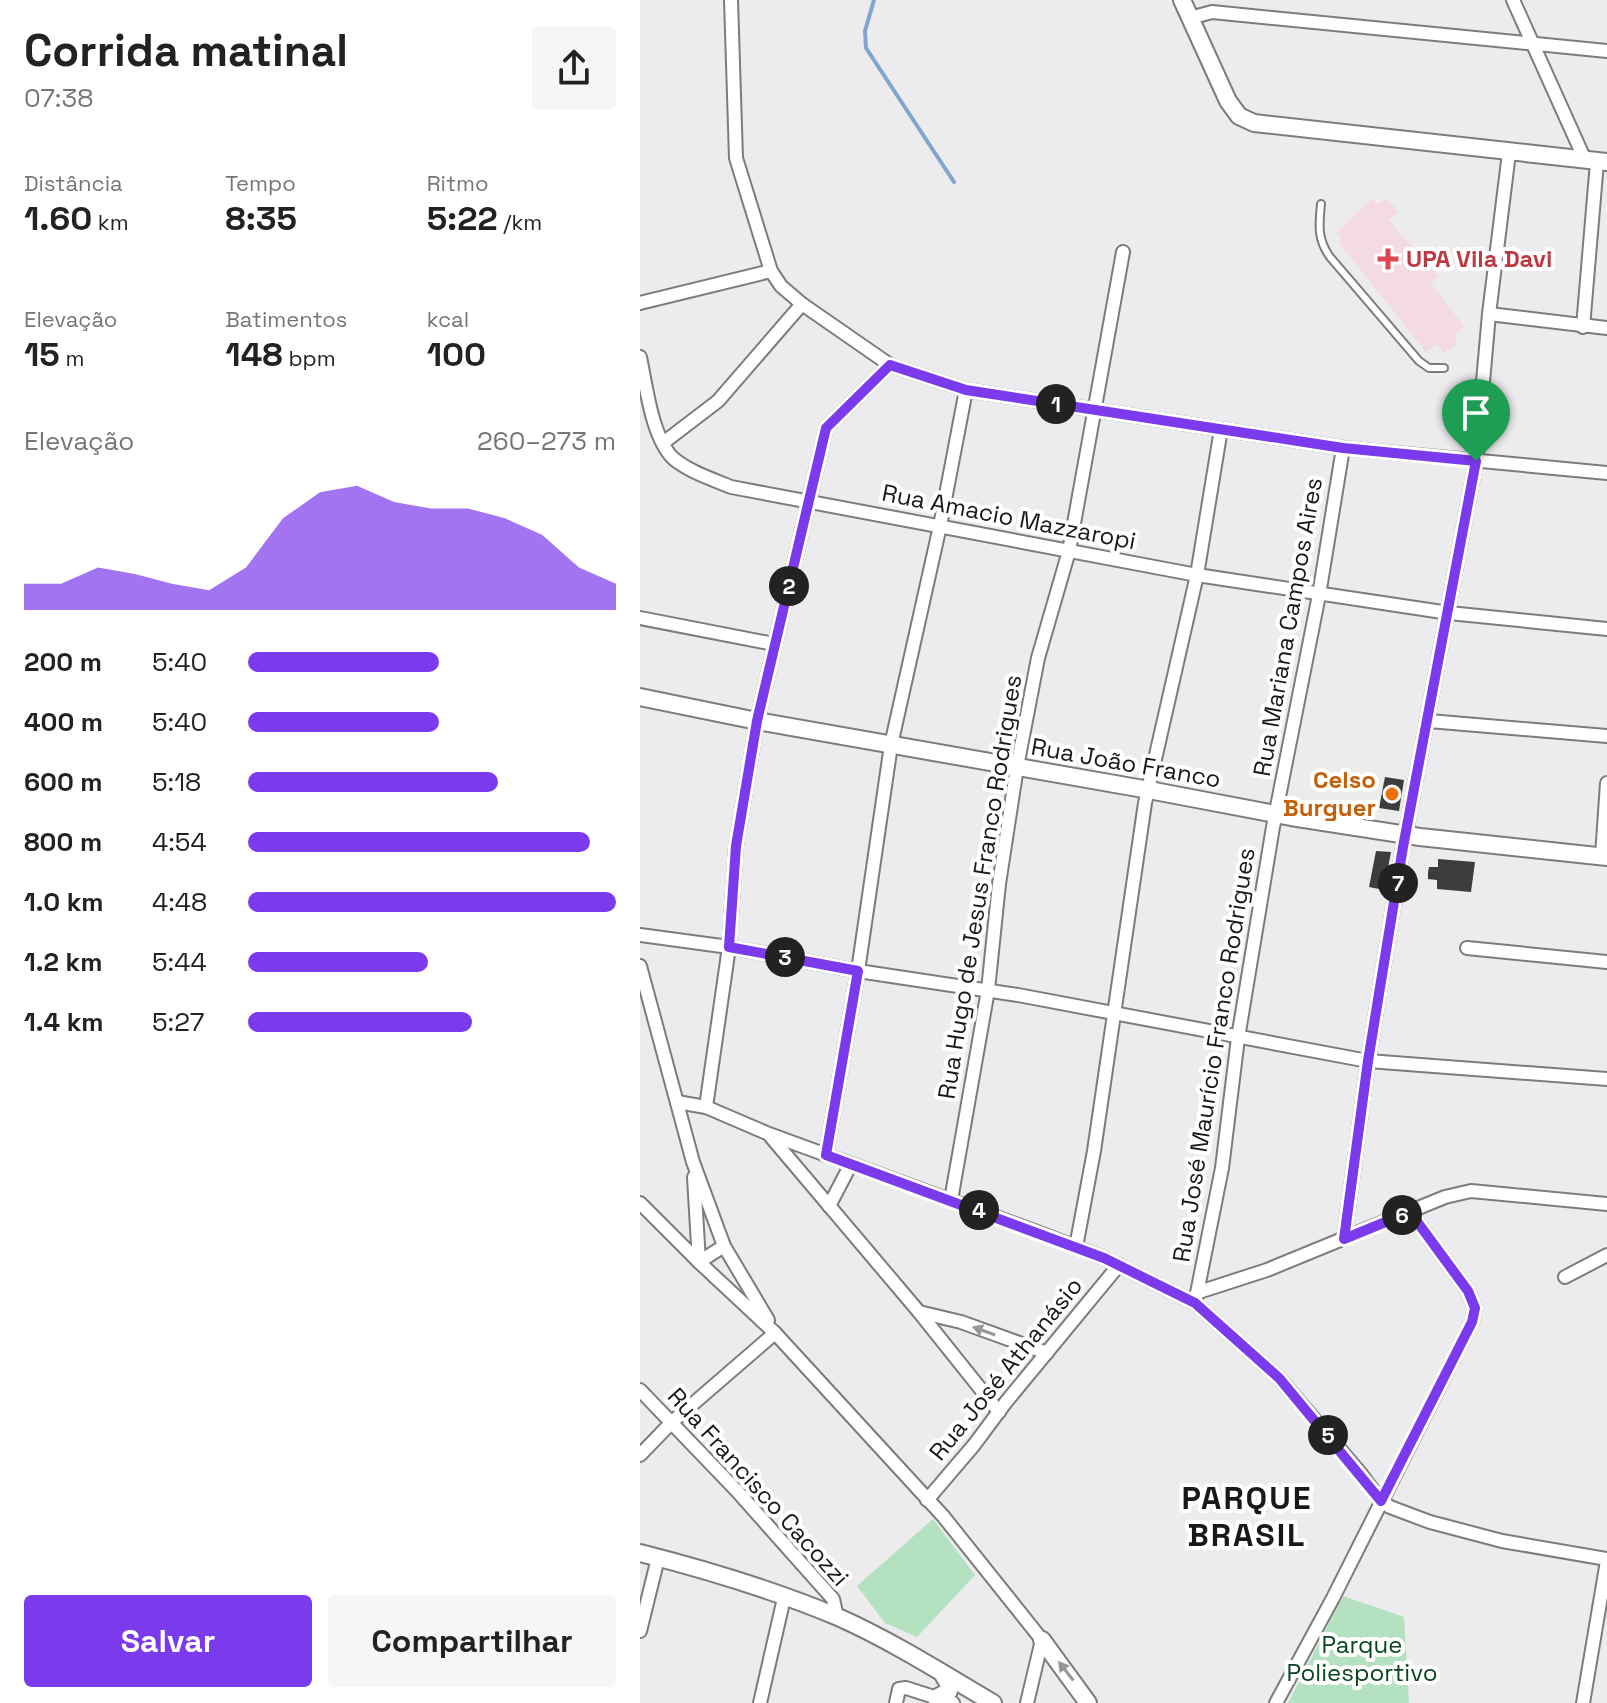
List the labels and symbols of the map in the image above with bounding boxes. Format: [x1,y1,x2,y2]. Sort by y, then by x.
place label: UPA Vila Davi [1406,243,1552,274]
marker: UPA Vila Davi [1377,248,1399,270]
pin [1442,379,1510,461]
pin: 1 [1036,384,1076,424]
street label: Rua Mariana Campos Aires [1246,475,1329,779]
street label: Rua Amacio Mazzaropi [879,477,1139,556]
pin: 2 [769,566,809,606]
street label: Rua Hugo de Jesus Franco Rodrigues [931,673,1028,1101]
street label: Rua João Franco [1029,731,1223,794]
place label: Celso Burguer [1283,764,1376,823]
marker: Celso Burguer [1383,785,1401,803]
street label: Rua José Maurício Franco Rodrigues [1165,845,1262,1264]
pin: 7 [1378,863,1418,903]
pin: 3 [765,937,805,977]
pin: 4 [959,1190,999,1230]
pin: 6 [1382,1195,1422,1235]
street label: Rua José Athanásio [922,1271,1089,1467]
one-way arrow [972,1324,996,1336]
street label: Rua Francisco Cacozzi [661,1381,856,1592]
pin: 5 [1308,1415,1348,1455]
district label: PARQUE BRASIL [1182,1478,1312,1555]
park label: Parque Poliesportivo [1286,1629,1438,1688]
one-way arrow [1058,1661,1074,1681]

